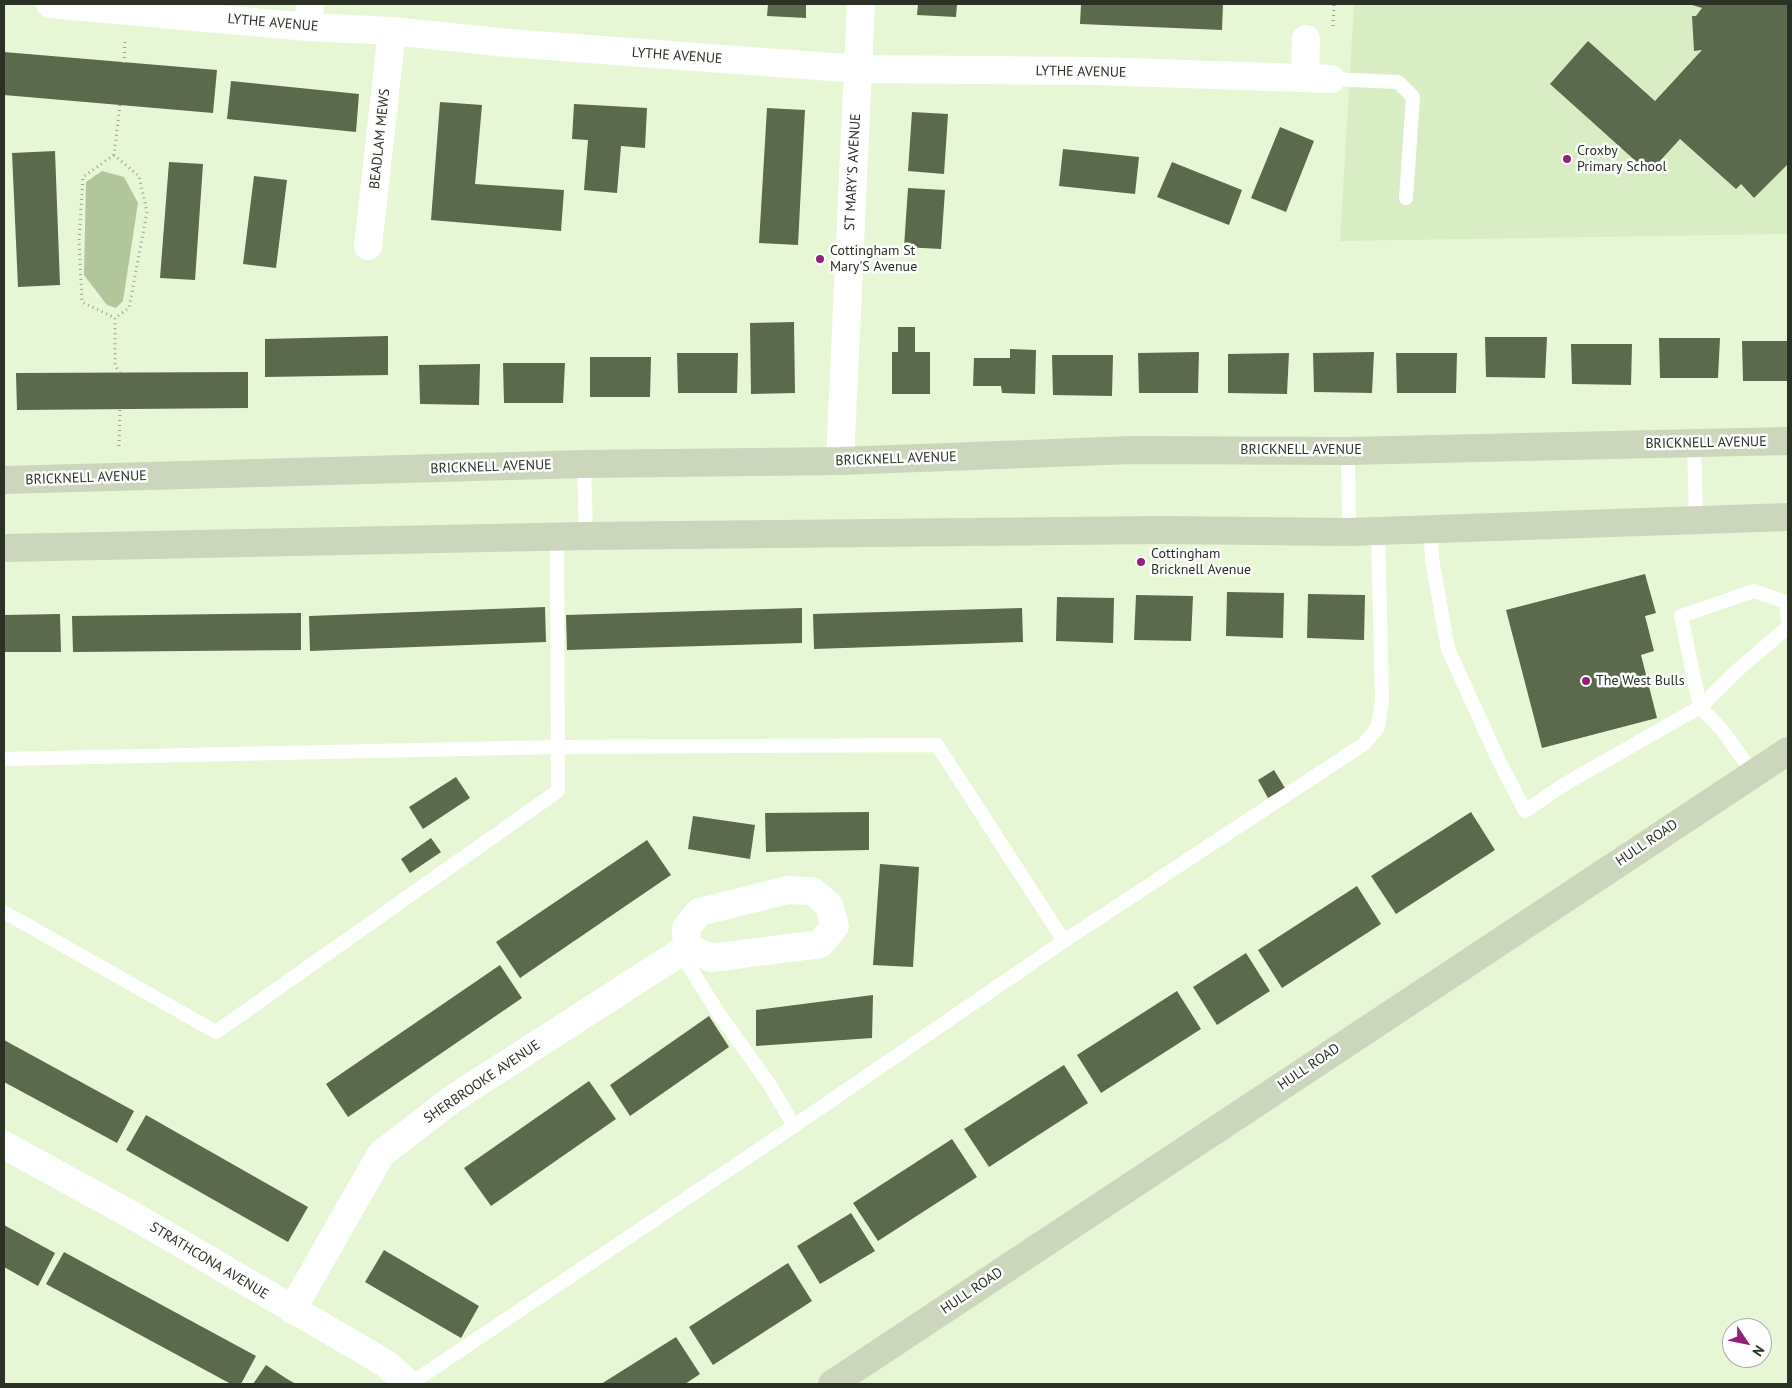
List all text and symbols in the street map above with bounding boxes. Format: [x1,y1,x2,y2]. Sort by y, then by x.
street label: LYTHE AVENUE [227,11,319,35]
street label: LYTHE AVENUE [631,44,723,68]
street label: LYTHE AVENUE [1035,63,1127,81]
street label: BEADLAM MEWS [366,88,394,190]
street label: ST MARY'S AVENUE [842,113,864,231]
place label: Croxby Primary School [1577,143,1667,176]
marker: Croxby Primary School [1561,153,1573,165]
place label: Cottingham St Mary'S Avenue [830,243,917,276]
marker: Cottingham St Mary'S Avenue [814,253,826,265]
street label: BRICKNELL AVENUE [1645,434,1767,452]
street label: BRICKNELL AVENUE [1240,442,1362,458]
street label: BRICKNELL AVENUE [835,448,957,470]
street label: BRICKNELL AVENUE [430,456,552,478]
street label: BRICKNELL AVENUE [25,467,147,489]
place label: Cottingham Bricknell Avenue [1151,546,1251,578]
marker: Cottingham Bricknell Avenue [1135,556,1147,568]
place label: The West Bulls [1596,673,1685,689]
marker: The West Bulls [1580,675,1592,687]
street label: HULL ROAD [1613,816,1681,870]
street label: SHERBROOKE AVENUE [421,1037,543,1127]
street label: HULL ROAD [1275,1040,1343,1094]
street label: STRATHCONA AVENUE [147,1219,271,1303]
street label: HULL ROAD [938,1264,1006,1318]
north arrow [1722,1318,1772,1368]
text: N [1749,1342,1769,1360]

